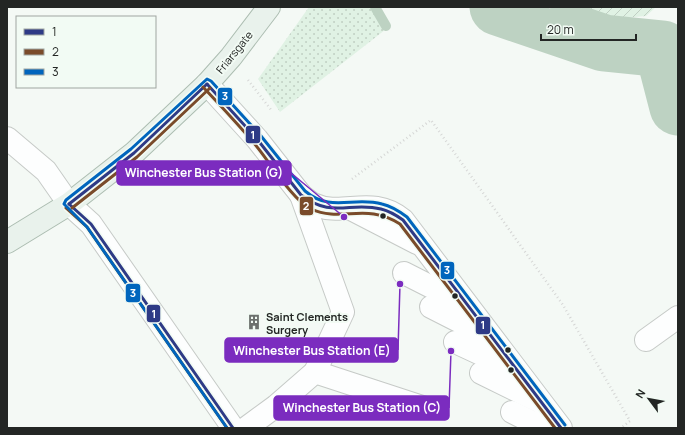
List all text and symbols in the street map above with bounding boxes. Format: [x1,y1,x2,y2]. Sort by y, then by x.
legend [16,16,156,88]
scale bar [541,16,636,42]
text: 20 m [547,21,574,38]
text: 1 [52,23,57,40]
street label: Friarsgate [212,27,256,77]
text: 2 [52,43,59,60]
text: 3 [52,63,59,80]
line badge: 3 [217,87,233,106]
text: 3 [222,88,228,103]
line badge: 1 [245,125,261,144]
text: 1 [251,127,255,142]
callout: Winchester Bus Station (G) [117,161,291,185]
text: Winchester Bus Station (G) [125,164,283,181]
line badge: 2 [299,196,314,216]
text: 2 [303,198,309,213]
unlabelled marker [378,211,388,221]
line badge: 3 [440,261,455,280]
text: 3 [444,262,450,277]
line badge: 3 [125,283,141,303]
text: 3 [130,285,136,300]
unlabelled marker [450,291,460,301]
line badge: 1 [146,304,161,323]
text: 1 [152,306,156,321]
place label: Saint Clements Surgery [266,309,348,337]
building icon: Saint Clements Surgery [245,313,263,331]
line badge: 1 [475,316,491,335]
text: 1 [481,317,485,332]
callout: Winchester Bus Station (E) [225,338,398,362]
text: Winchester Bus Station (E) [233,342,391,359]
unlabelled marker [503,345,513,355]
unlabelled marker [506,365,516,375]
north arrow [629,379,669,419]
text: N [632,386,649,401]
callout: Winchester Bus Station (C) [274,396,449,420]
text: Winchester Bus Station (C) [283,399,441,416]

